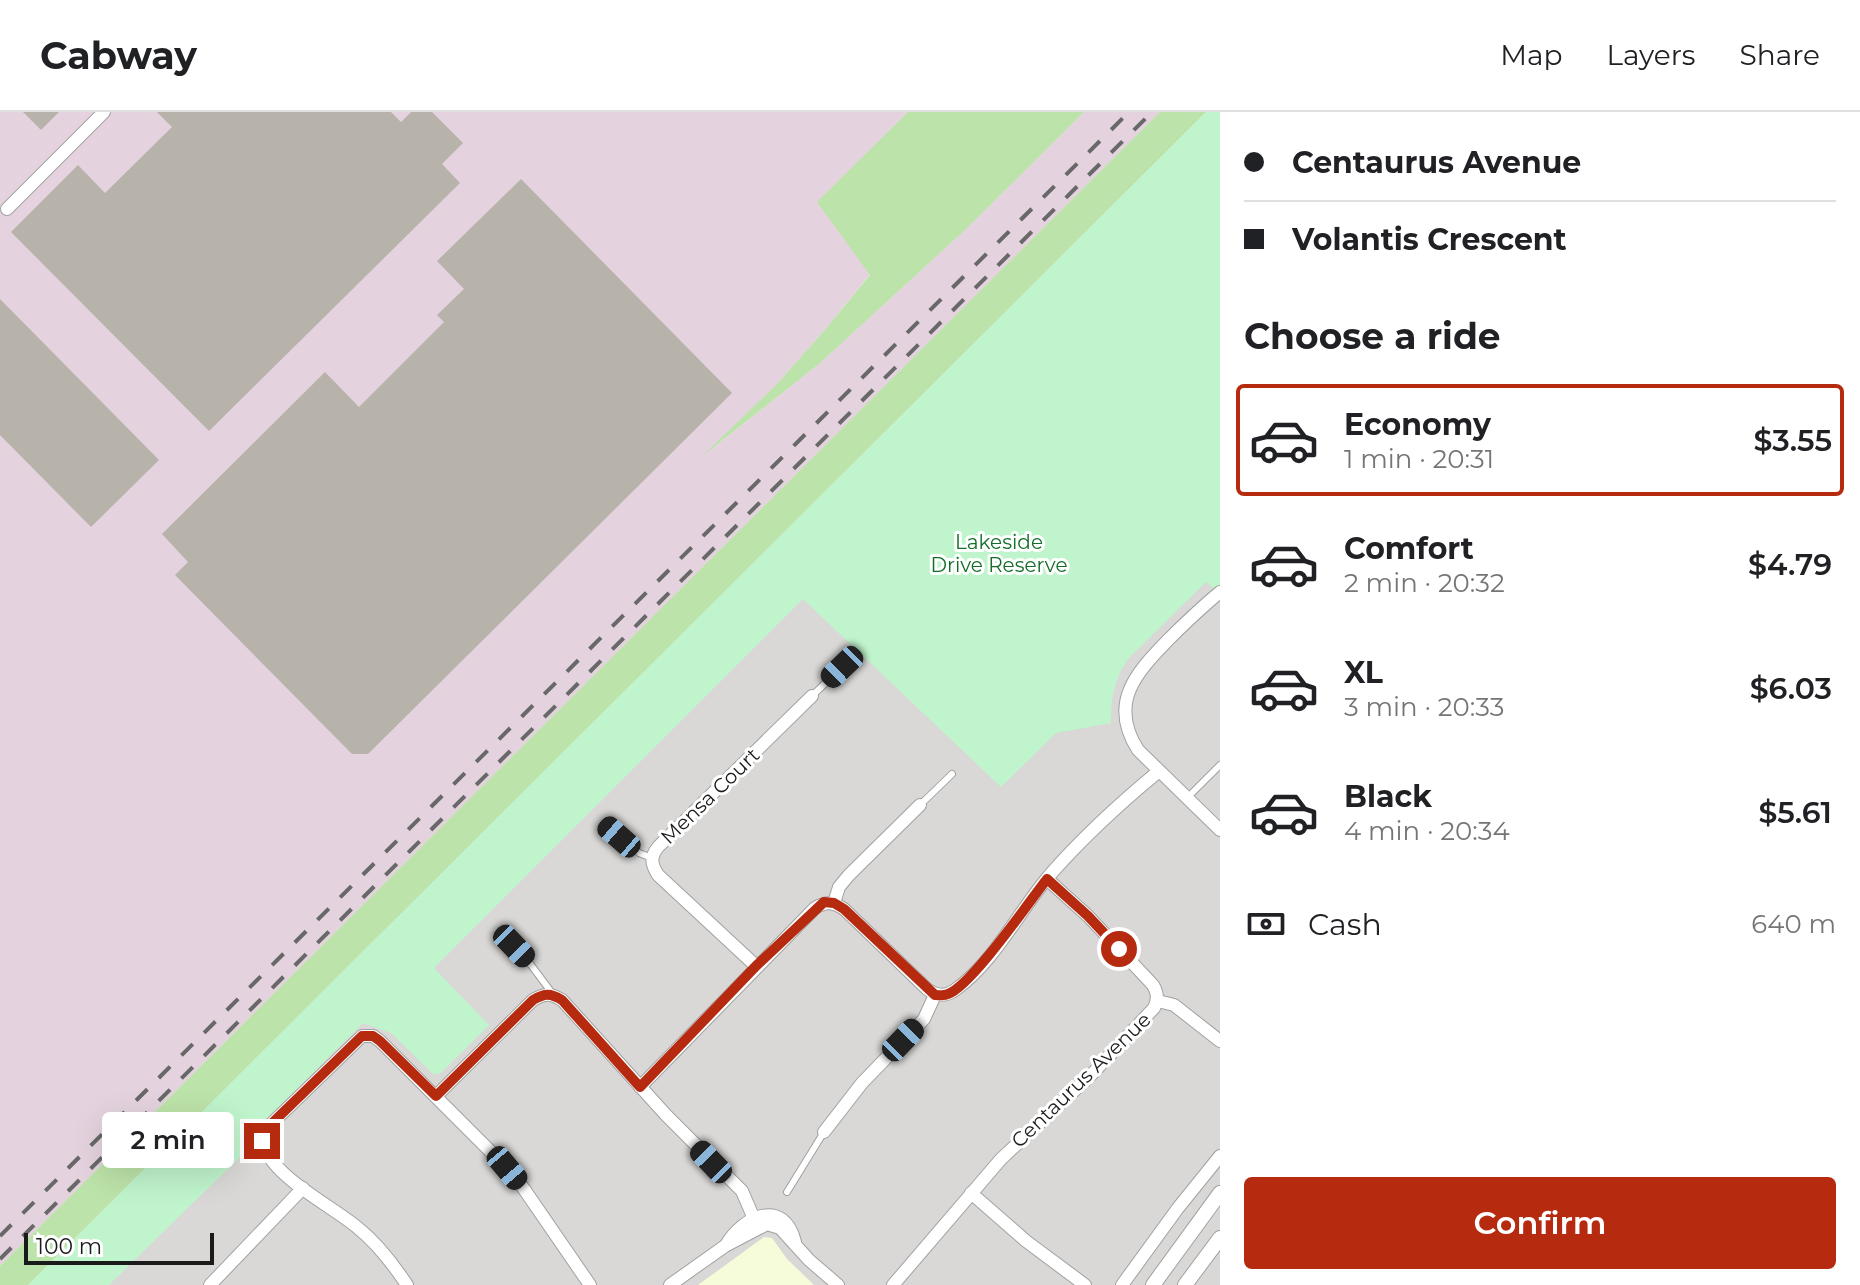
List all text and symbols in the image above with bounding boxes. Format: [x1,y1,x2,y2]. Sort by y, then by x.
text: Cabway [40,32,197,79]
text: Map [1500,38,1563,72]
text: Layers [1607,38,1696,72]
text: Share [1740,38,1820,72]
text: Centaurus Avenue [1292,144,1581,181]
text: Volantis Crescent [1292,221,1567,258]
text: Choose a ride [1244,314,1501,358]
icon: car [1248,404,1320,476]
text: Economy [1344,406,1491,443]
text: $3.55 [1754,422,1832,459]
text: 1 min · 20:31 [1344,443,1494,475]
icon: car [1248,528,1320,600]
park label: Lakeside Drive Reserve [931,530,1067,577]
text: Comfort [1344,530,1474,567]
text: $4.79 [1748,546,1832,583]
text: 2 min · 20:32 [1344,567,1505,599]
car [816,642,868,692]
icon: car [1248,652,1320,724]
text: XL [1344,654,1383,691]
text: $6.03 [1750,670,1832,707]
text: 3 min · 20:33 [1344,691,1504,723]
street label: Mensa Court [656,743,764,849]
icon: car [1248,776,1320,848]
text: Black [1344,778,1432,815]
text: $5.61 [1758,794,1832,831]
car [593,812,645,862]
text: 4 min · 20:34 [1344,815,1510,847]
icon: cash [1244,902,1288,946]
text: Cash [1308,906,1382,943]
text: 640 m [1751,908,1836,940]
car [489,920,539,972]
route start [1101,931,1137,967]
street label: Centaurus Avenue [1006,1007,1156,1153]
car [878,1014,928,1066]
callout: 2 min [102,1113,234,1169]
route end [244,1123,280,1159]
text: 2 min [130,1124,206,1156]
car [686,1136,736,1188]
car [482,1142,532,1194]
button: Confirm [1244,1177,1836,1269]
scale bar [24,1229,214,1265]
text: 100 m [36,1233,102,1260]

